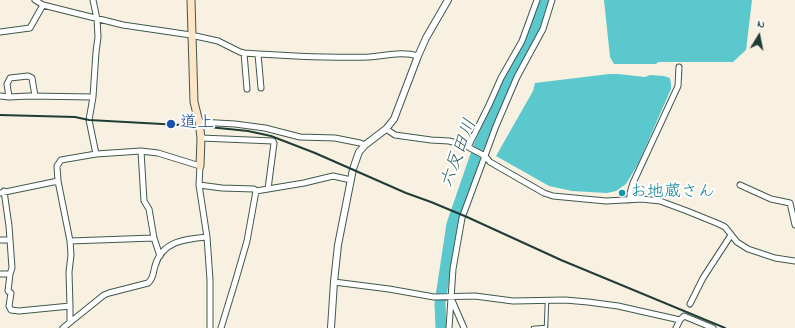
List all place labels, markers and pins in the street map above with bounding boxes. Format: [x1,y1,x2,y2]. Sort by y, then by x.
place label: 道上 [180,114,214,134]
marker: 道上 [165,118,177,130]
place label: お地蔵さん [630,183,715,203]
marker: お地蔵さん [617,188,627,198]

